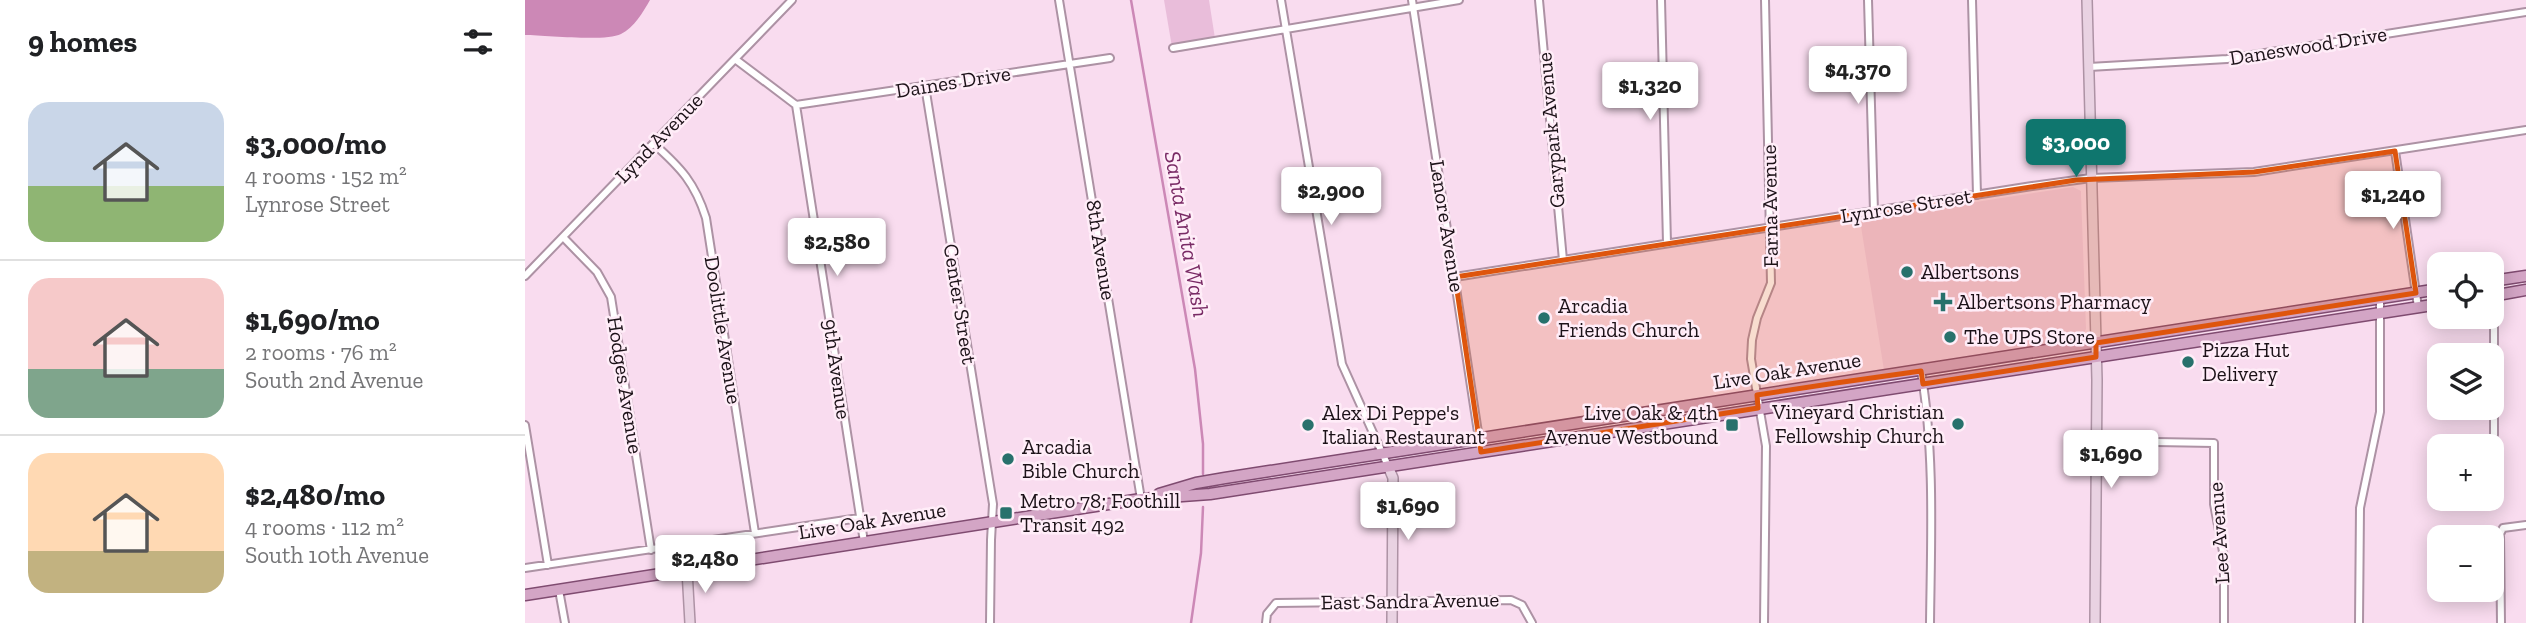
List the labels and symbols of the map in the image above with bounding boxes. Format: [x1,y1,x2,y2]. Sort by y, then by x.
street label: Daneswood Drive [2227,21,2389,70]
pin: $4,370 [1801,46,1915,106]
street label: Garypark Avenue [1531,51,1570,209]
street label: Daines Drive [894,60,1012,103]
pin: $1,320 [1593,62,1707,122]
street label: Lynd Avenue [609,87,708,188]
pin: $3,000 [2019,120,2133,179]
street label: Farna Avenue [1756,144,1783,268]
water label: Santa Anita Wash [1159,149,1215,319]
street label: Lenore Avenue [1425,158,1470,294]
pin: $2,900 [1274,168,1388,227]
pin: $1,240 [2336,172,2450,231]
street label: Lynrose Street [1839,183,1973,228]
street label: 8th Avenue [1081,198,1122,302]
pin: $2,580 [780,218,894,278]
street label: Center Street [939,242,982,366]
street label: Doolittle Avenue [699,254,748,406]
place label: Albertsons [1921,259,2019,284]
marker: Albertsons [1899,264,1915,280]
place label: Albertsons Pharmacy [1957,289,2152,314]
place label: Arcadia Friends Church [1558,293,1699,342]
marker: Albertsons Pharmacy [1935,294,1951,310]
marker: Arcadia Friends Church [1536,310,1552,326]
street label: Hodges Avenue [602,314,649,456]
street label: 9th Avenue [818,317,857,421]
place label: The UPS Store [1964,324,2095,349]
marker: The UPS Store [1942,329,1958,345]
place label: Pizza Hut Delivery [2202,337,2290,386]
street label: Live Oak Avenue [1711,346,1863,395]
marker: Pizza Hut Delivery [2180,354,2196,370]
place label: Vineyard Christian Fellowship Church [1771,399,1944,448]
place label: Alex Di Peppe's Italian Restaurant [1322,400,1485,449]
place label: Live Oak & 4th Avenue Westbound [1545,400,1718,449]
marker: Vineyard Christian Fellowship Church [1950,416,1966,432]
marker: Alex Di Peppe's Italian Restaurant [1300,417,1316,433]
marker: Live Oak & 4th Avenue Westbound [1724,417,1740,433]
pin: $1,690 [2054,430,2168,490]
place label: Arcadia Bible Church [1022,434,1140,483]
marker: Arcadia Bible Church [1000,451,1016,467]
street label: Lee Avenue [2202,481,2235,585]
pin: $1,690 [1351,482,1465,542]
place label: Metro 78; Foothill Transit 492 [1020,488,1181,537]
street label: Live Oak Avenue [796,496,948,545]
marker: Metro 78; Foothill Transit 492 [998,505,1014,521]
pin: $2,480 [648,536,762,595]
street label: East Sandra Avenue [1320,586,1500,615]

